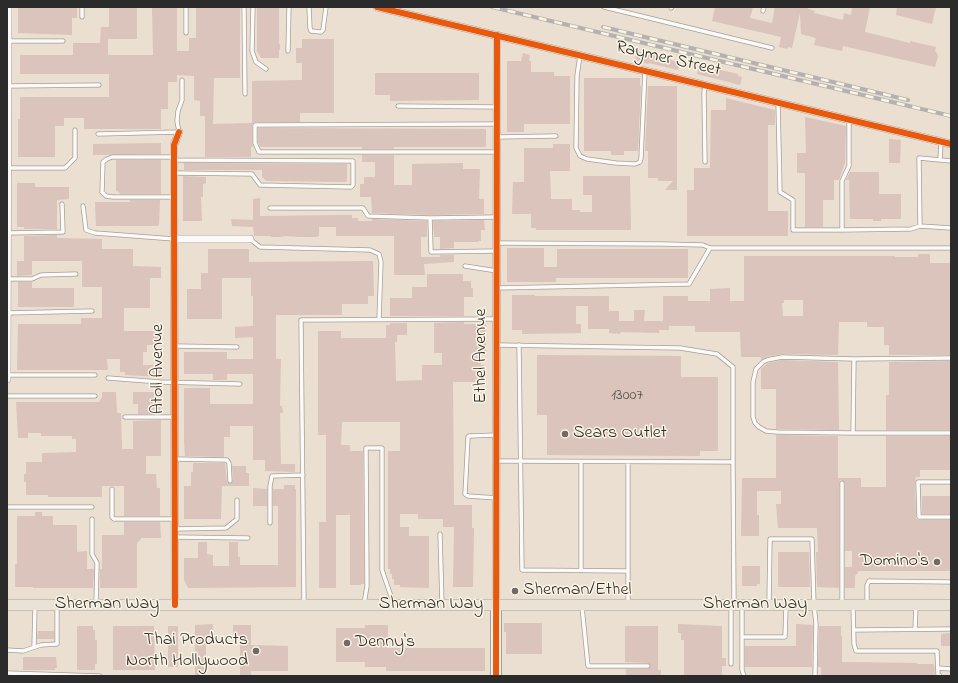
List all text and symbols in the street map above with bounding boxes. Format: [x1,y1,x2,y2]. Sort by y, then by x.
street label: Raymer Street [613,37,723,83]
street label: Ethel Avenue [471,309,493,403]
street label: Atoll Avenue [148,324,170,414]
house number: 13007 [611,386,643,406]
place label: Sears Outlet [573,423,667,445]
marker: Sears Outlet [560,429,570,439]
place label: Domino's [860,551,929,573]
marker: Domino's [932,557,942,567]
place label: Sherman/Ethel [523,580,631,602]
marker: Sherman/Ethel [510,586,520,596]
street label: Sherman Way [55,594,159,616]
street label: Sherman Way [379,594,483,616]
street label: Sherman Way [703,594,807,616]
place label: Thai Products North Hollywood [126,630,248,672]
place label: Denny's [355,632,415,654]
marker: Denny's [342,638,352,648]
marker: Thai Products North Hollywood [251,646,261,656]

